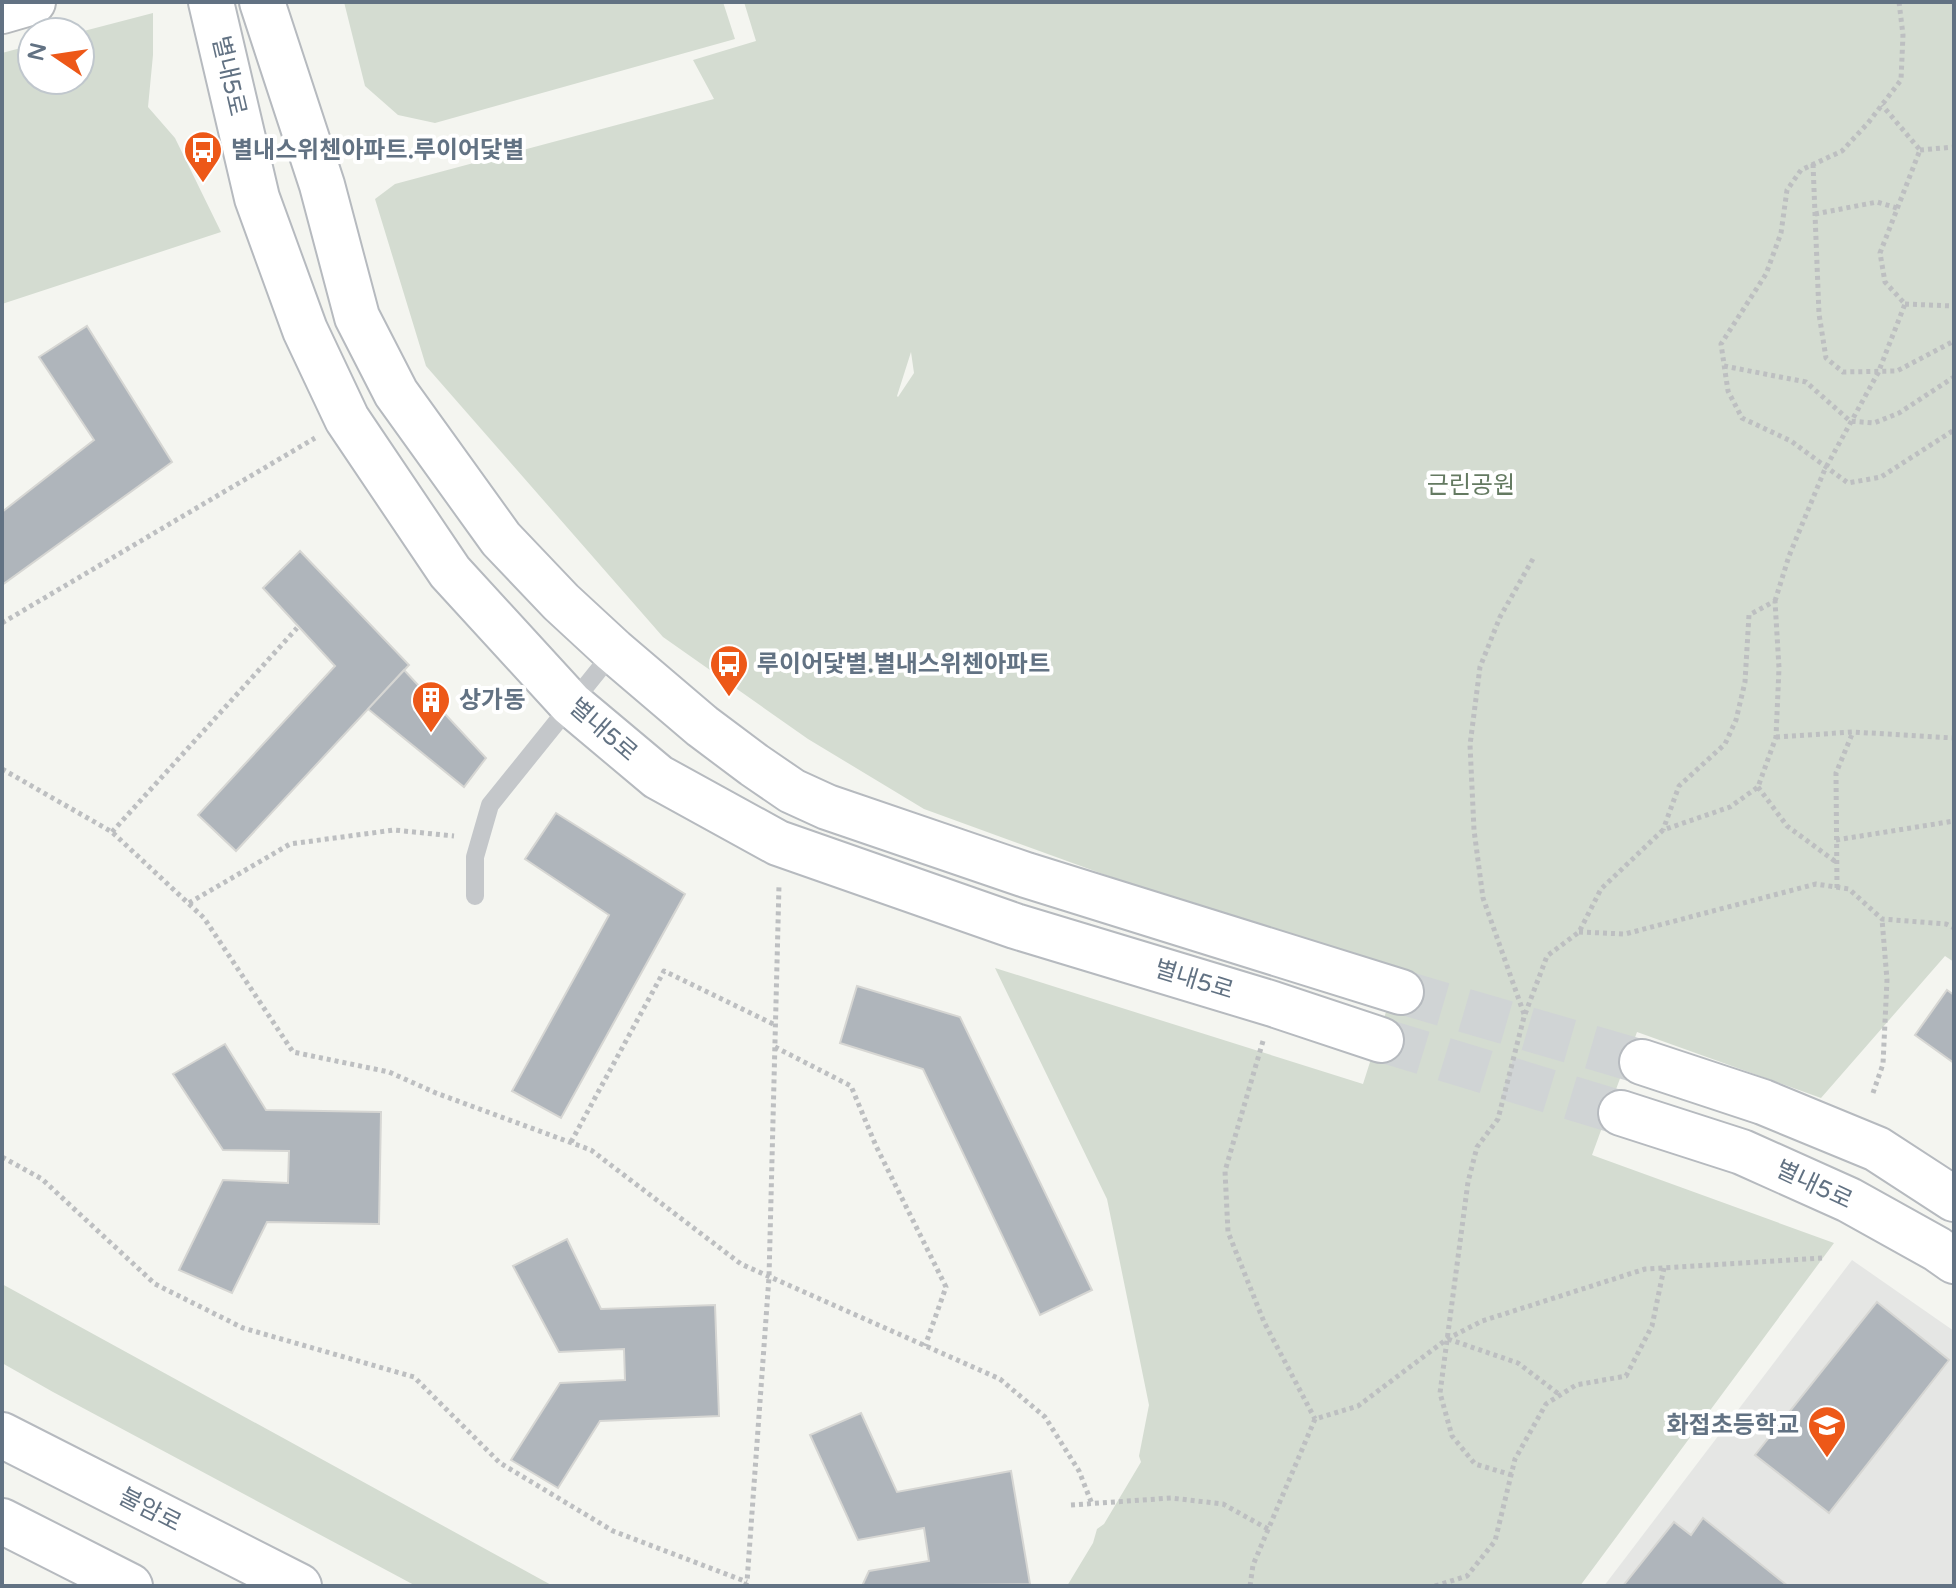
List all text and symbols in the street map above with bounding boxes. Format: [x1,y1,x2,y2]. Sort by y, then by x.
north arrow [16,16,96,96]
street label: 별내5로 [206,33,252,119]
text: N [23,40,52,63]
bus stop icon: 별내스위첸아파트.루이어닻별 [182,129,224,184]
place label: 별내스위첸아파트.루이어닻별 [231,136,524,165]
park label: 근린공원 [1427,471,1515,500]
bus stop icon: 루이어닻별.별내스위첸아파트 [708,643,750,698]
place label: 루이어닻별.별내스위첸아파트 [757,650,1050,679]
building icon: 상가동 [410,679,452,734]
place label: 상가동 [459,686,525,715]
street label: 별내5로 [563,692,643,768]
street label: 별내5로 [1151,954,1237,1006]
street label: 별내5로 [1771,1155,1857,1215]
school or university icon: 화접초등학교 [1806,1404,1848,1459]
place label: 화접초등학교 [1667,1411,1799,1440]
street label: 불암로 [114,1482,186,1538]

